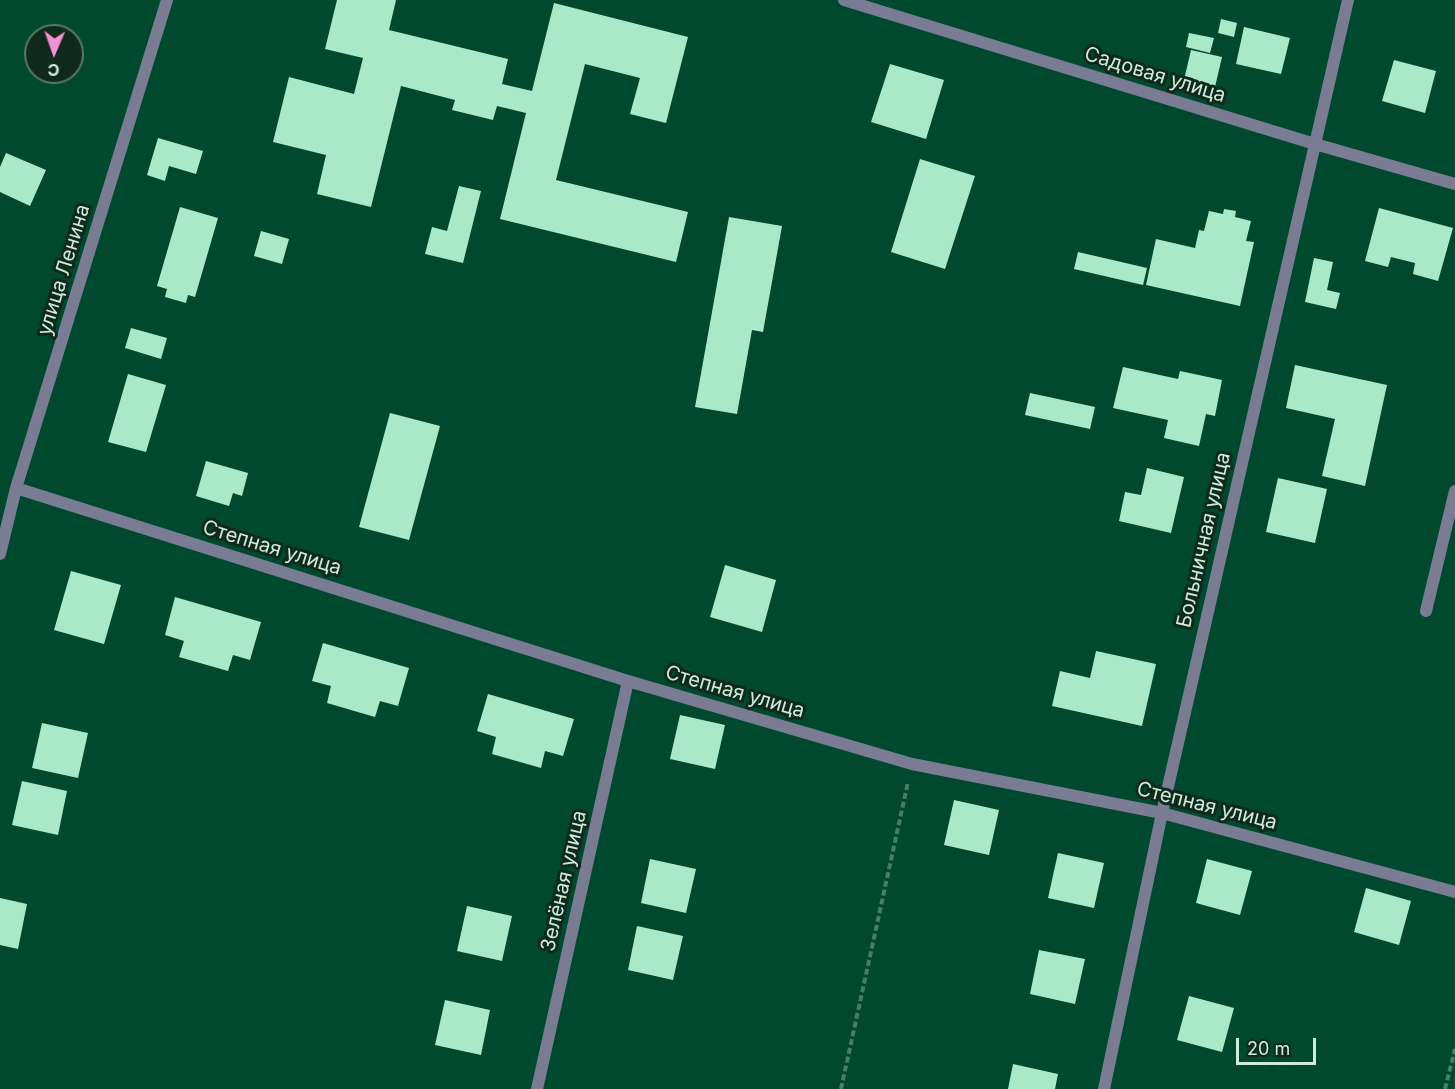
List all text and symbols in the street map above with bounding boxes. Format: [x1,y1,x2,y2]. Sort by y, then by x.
north arrow [24,24,84,84]
street label: Садовая улица [1081,42,1229,108]
text: С [47,60,60,80]
street label: улица Ленина [33,202,95,338]
street label: Больничная улица [1172,450,1236,630]
street label: Степная улица [200,516,344,580]
street label: Степная улица [663,661,807,723]
street label: Степная улица [1134,777,1280,835]
street label: Зелёная улица [536,808,592,954]
scale bar [1239,1026,1318,1064]
text: 20 m [1247,1038,1290,1059]

